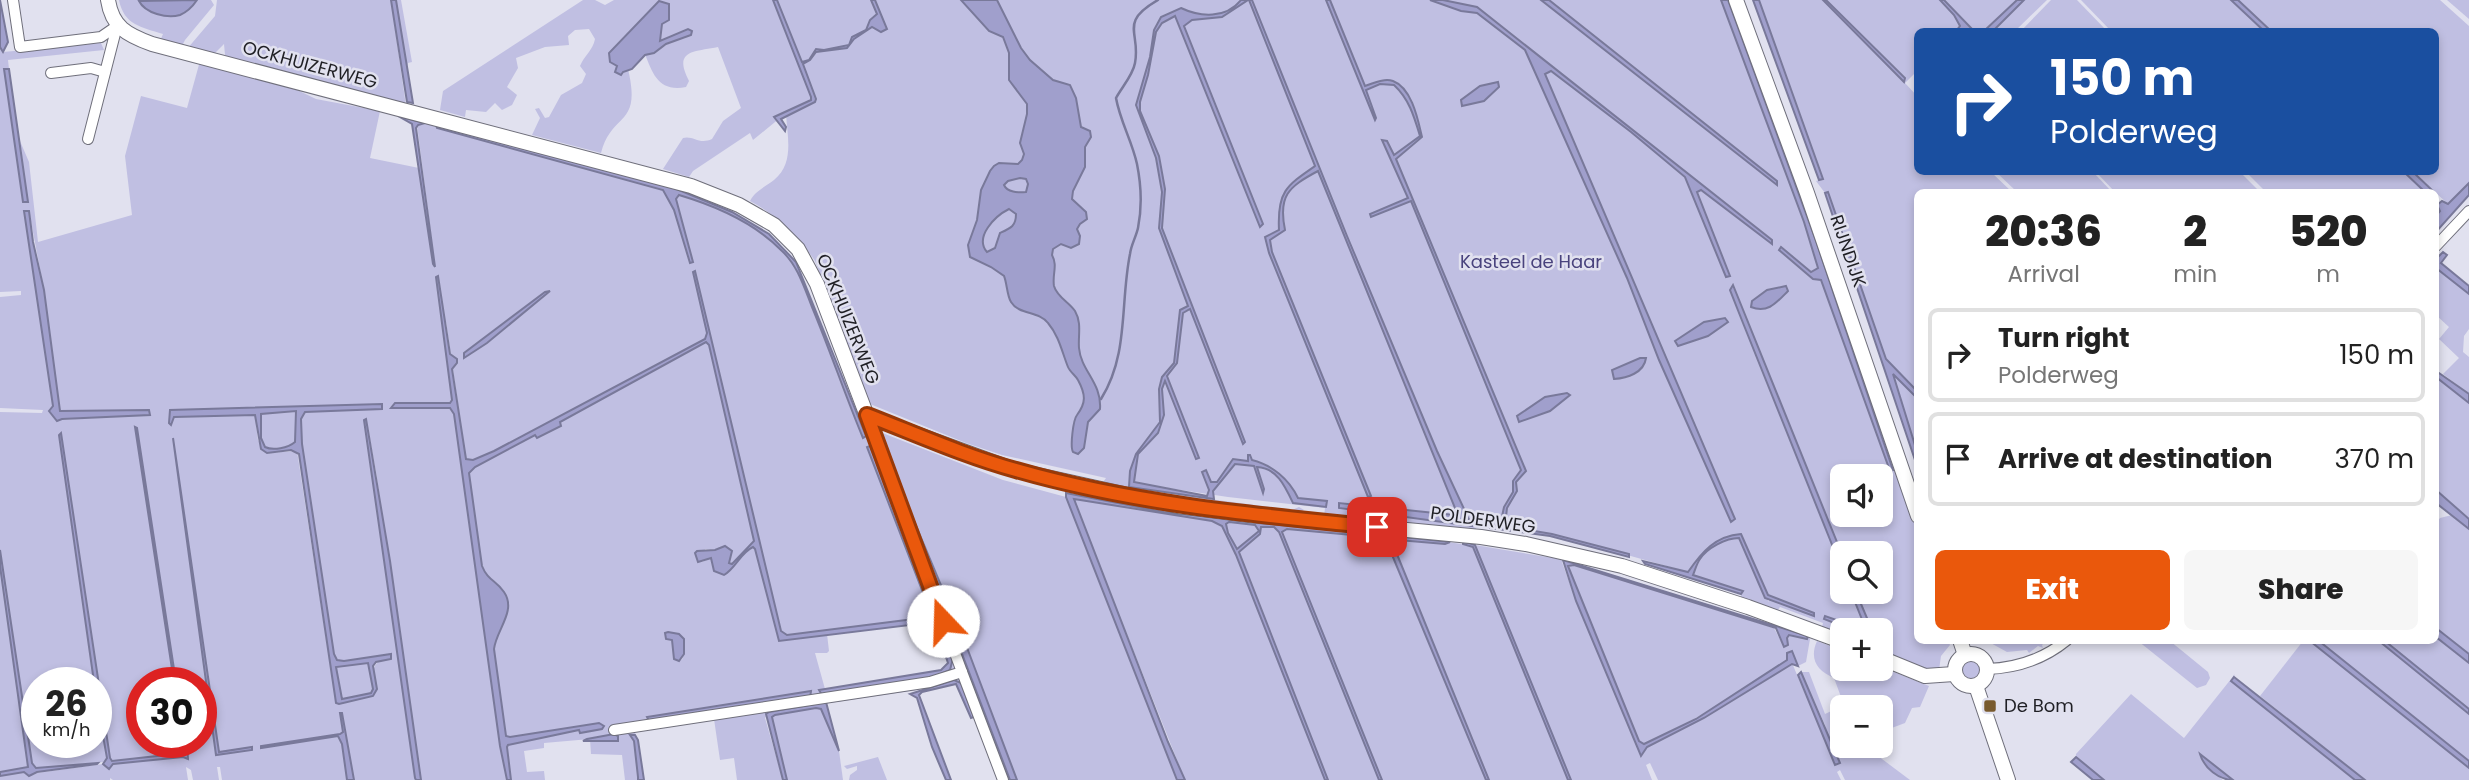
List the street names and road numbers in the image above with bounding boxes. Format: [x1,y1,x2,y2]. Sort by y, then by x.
street label: OCKHUIZERWEG [240,35,380,95]
street label: RIJNDIJK [1824,211,1873,291]
street label: OCKHUIZERWEG [811,250,886,388]
street label: POLDERWEG [1429,500,1537,539]

